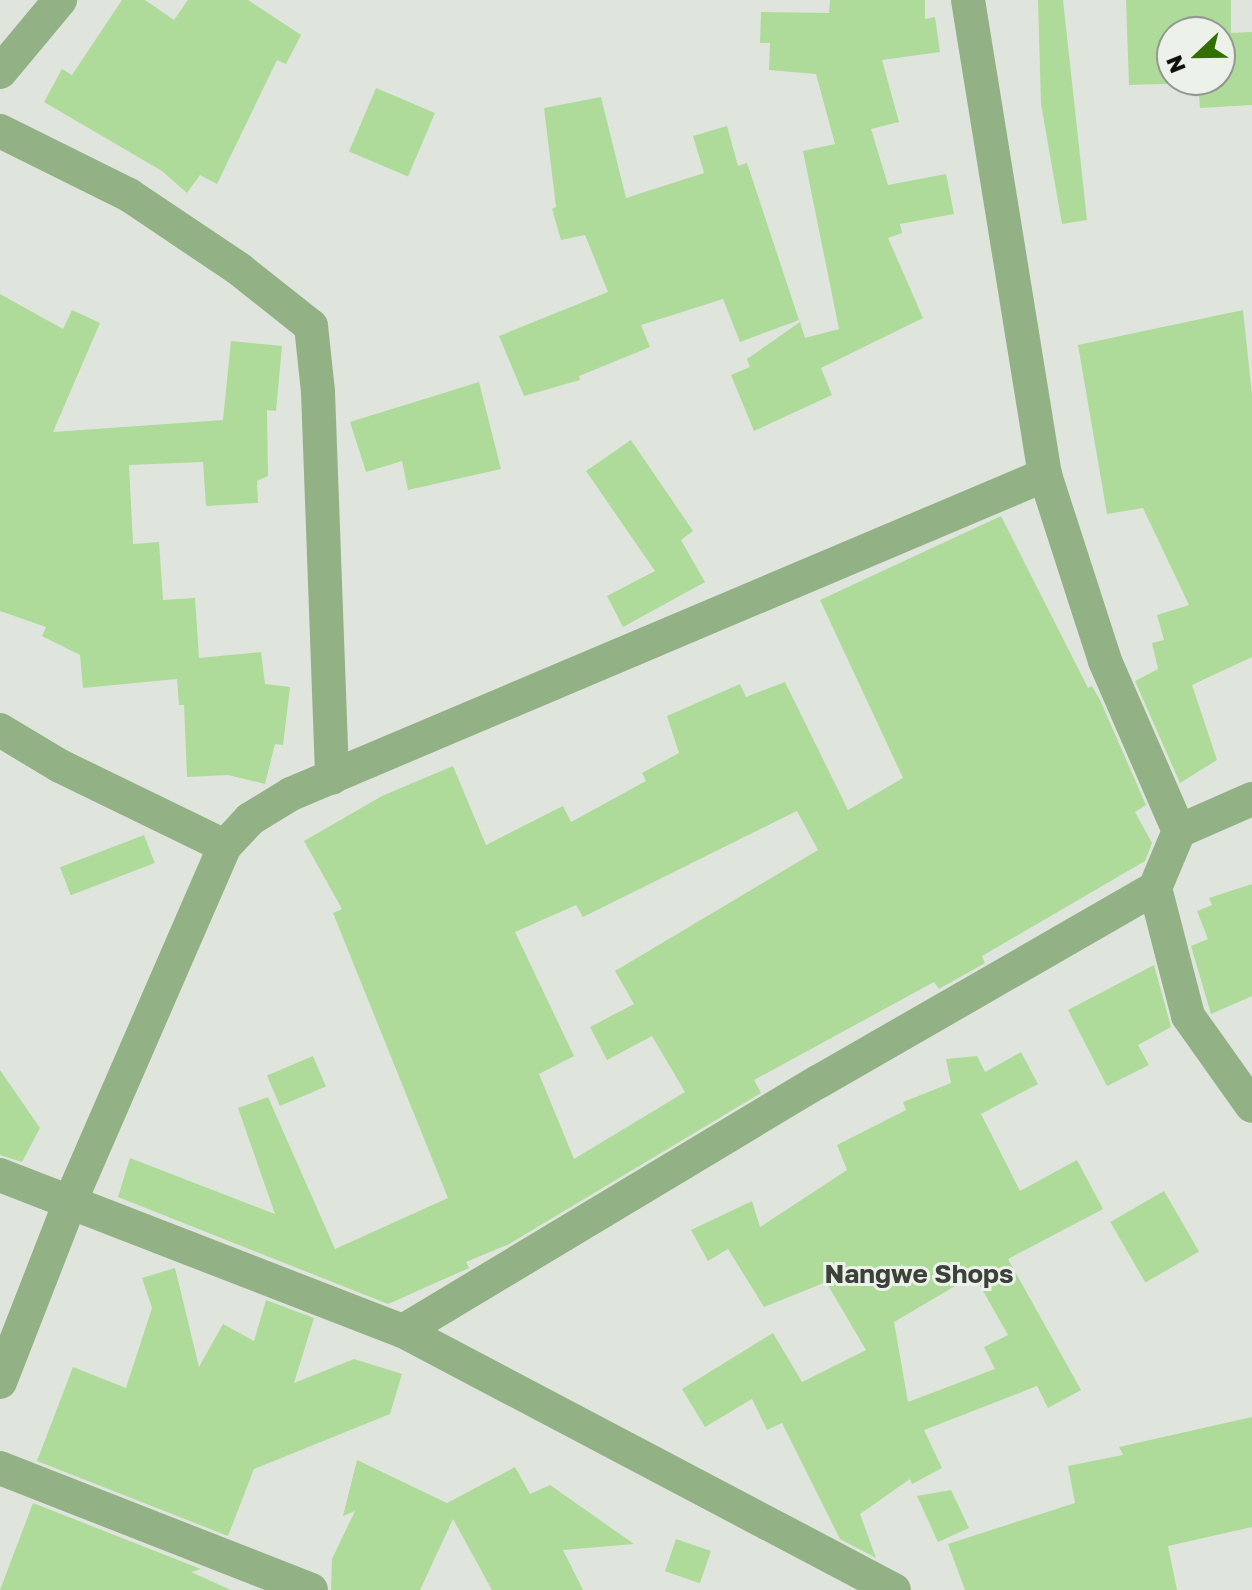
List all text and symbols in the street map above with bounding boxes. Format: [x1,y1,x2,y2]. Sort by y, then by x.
north arrow [1156,16,1236,96]
text: N [1159,52,1191,77]
district label: Nangwe Shops [824,1258,1014,1290]

